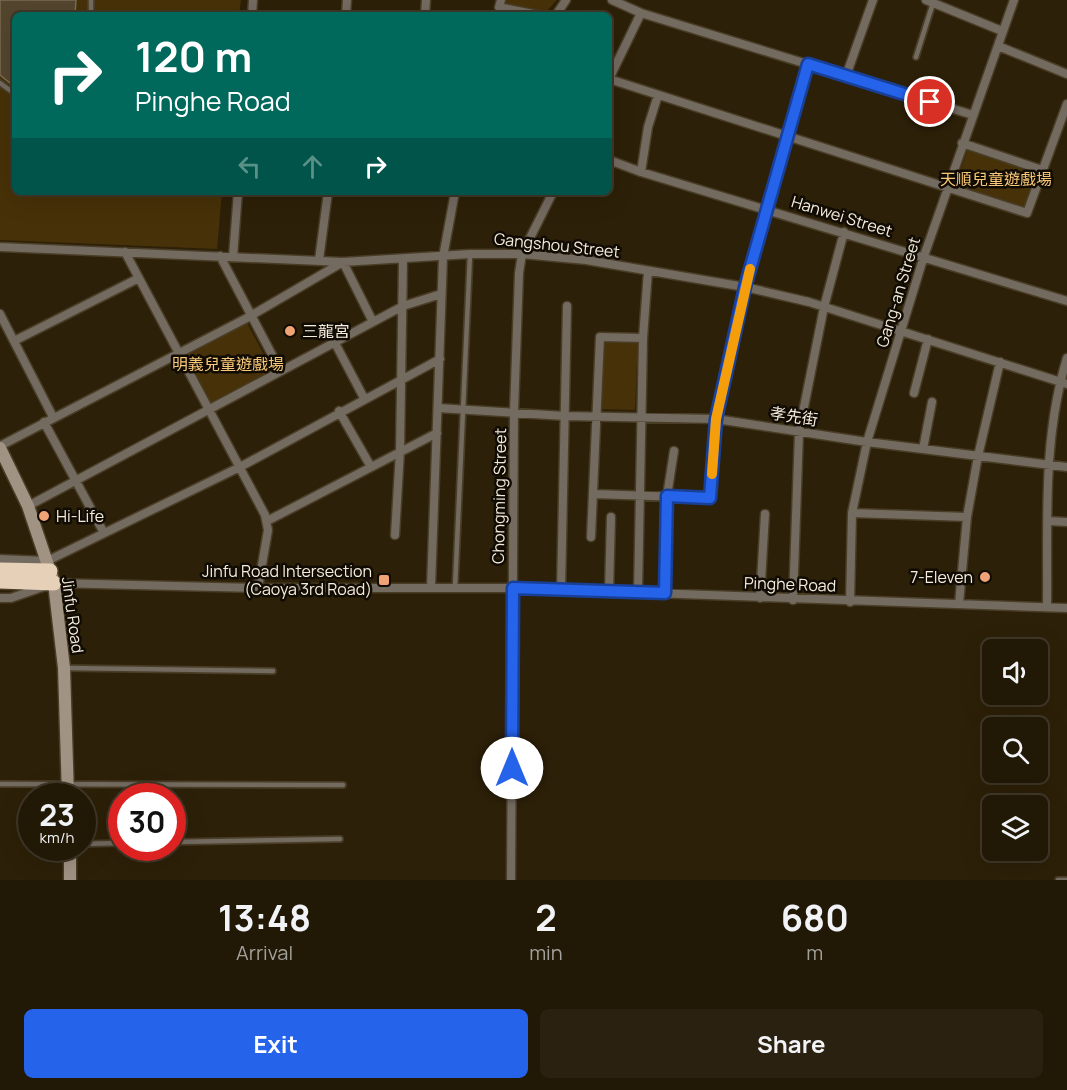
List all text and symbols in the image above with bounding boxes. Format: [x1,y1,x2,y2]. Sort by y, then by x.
text: 120 m [135,27,252,85]
icon: right [36,36,114,114]
pin [904,76,955,127]
text: Pinghe Road [135,82,291,119]
icon: arrive [913,85,946,118]
icon: left [233,150,266,183]
icon: ahead [296,150,329,183]
icon: right [359,150,392,183]
park label: 天順兒童遊戲場 [940,168,1052,190]
street label: Hanwei Street [789,190,895,242]
street label: Gangshou Street [493,227,621,263]
street label: Gang-an Street [871,234,925,350]
place label: 三龍宮 [302,320,350,342]
marker: 三龍宮 [283,324,297,338]
park label: 明義兒童遊戲場 [172,353,284,375]
street label: 孝先街 [769,401,819,431]
street label: Chongming Street [487,428,511,564]
place label: Hi-Life [56,505,104,527]
marker: Hi-Life [37,509,51,523]
place label: Jinfu Road Intersection (Caoya 3rd Road) [202,560,372,600]
place label: 7-Eleven [910,566,973,588]
marker: 7-Eleven [978,570,992,584]
street label: Pinghe Road [743,571,837,597]
marker: Jinfu Road Intersection (Caoya 3rd Road) [377,573,391,587]
street label: Jinfu Road [57,575,89,655]
map controls [982,639,1048,861]
button: sound [982,639,1048,705]
button: search [982,717,1048,783]
position arrow [480,736,544,800]
speed limit sign: 30 [108,783,186,861]
text: 23 [39,794,75,835]
button: layers [982,795,1048,861]
text: km/h [40,827,74,848]
text: 13:48 [218,893,311,942]
text: 2 [535,893,557,942]
text: 680 [781,893,849,942]
text: Arrival [236,939,293,966]
text: min [529,939,563,966]
text: m [806,939,823,966]
button: Exit [24,1009,528,1078]
button: Share [540,1009,1043,1078]

